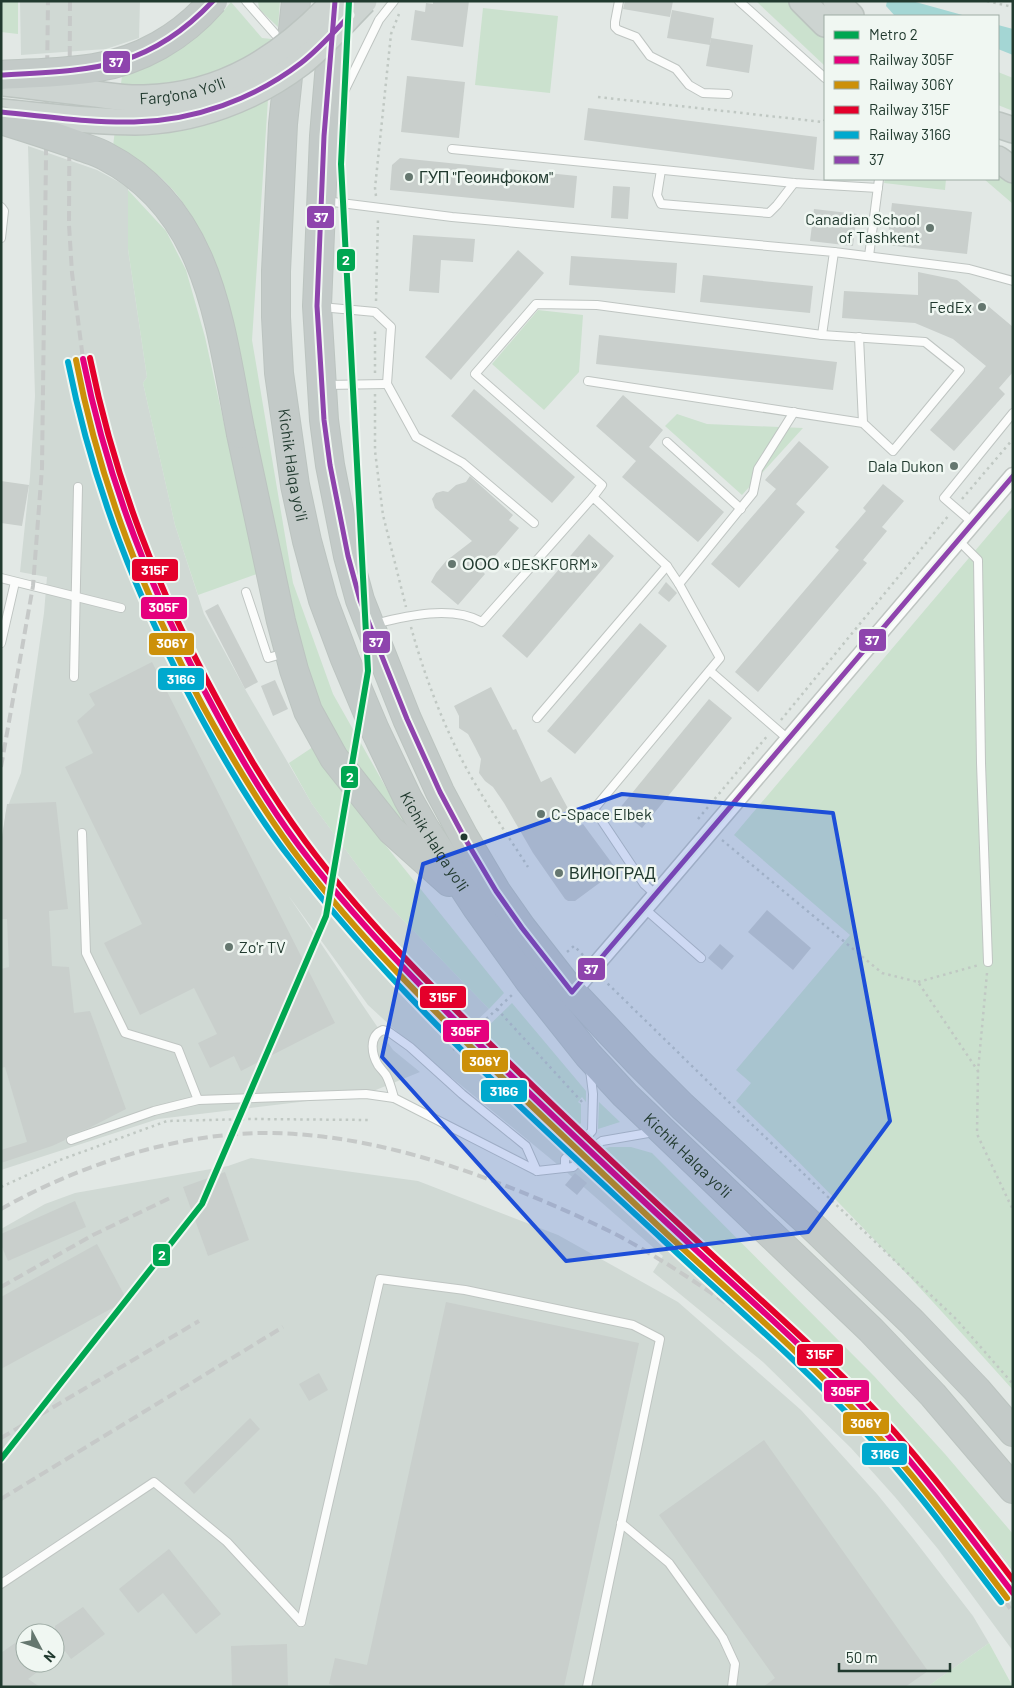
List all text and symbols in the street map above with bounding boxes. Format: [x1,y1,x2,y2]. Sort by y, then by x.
legend [824,15,999,180]
text: Metro 2 [869,25,918,43]
line badge: 37 [102,50,131,74]
text: Railway 305F [869,50,954,68]
text: 37 [109,53,123,70]
street label: Farg'ona Yo'li [139,72,228,107]
text: Railway 306Y [869,75,954,93]
text: Railway 315F [869,100,951,118]
text: Railway 316G [869,125,951,143]
text: 37 [869,150,884,168]
place label: ГУП "Геоинфоком" [419,167,553,186]
marker: ГУП "Геоинфоком" [403,171,415,183]
line badge: 37 [306,205,335,229]
text: 37 [314,208,328,225]
place label: Canadian School of Tashkent [805,209,920,246]
marker: Canadian School of Tashkent [924,222,936,234]
line badge: 2 [336,248,356,272]
text: 2 [342,251,350,268]
place label: FedEx [929,297,972,316]
marker: FedEx [976,301,988,313]
street label: Kichik Halqa yo'li [275,407,313,523]
place label: Dala Dukon [868,456,944,475]
marker: Dala Dukon [948,460,960,472]
place label: ООО «DESKFORM» [462,554,599,573]
line badge: 315F [131,558,179,582]
marker: ООО «DESKFORM» [446,558,458,570]
text: 315F [141,561,169,578]
line badge: 305F [140,596,188,620]
text: 305F [149,598,180,615]
line badge: 37 [858,628,887,652]
line badge: 37 [362,630,391,654]
text: 37 [865,631,879,648]
line badge: 306Y [148,632,195,656]
text: 37 [369,633,383,650]
text: 306Y [156,634,188,651]
line badge: 316G [157,667,205,691]
text: 316G [167,670,195,687]
line badge: 2 [340,765,359,789]
text: 2 [346,768,354,785]
street label: Kichik Halqa yo'li [397,788,473,895]
place label: C-Space Elbek [551,804,652,823]
marker: C-Space Elbek [535,808,547,820]
unlabelled marker [459,832,469,842]
place label: ВИНОГРАД [569,863,656,882]
marker: ВИНОГРАД [553,867,565,879]
place label: Zo'r TV [239,937,286,956]
marker: Zo'r TV [223,941,235,953]
line badge: 37 [577,957,606,981]
text: 37 [584,960,598,977]
line badge: 315F [419,985,467,1009]
text: 315F [429,988,457,1005]
line badge: 305F [442,1019,490,1043]
text: 305F [451,1022,482,1039]
line badge: 306Y [461,1049,509,1073]
text: 306Y [469,1052,501,1069]
line badge: 316G [480,1079,528,1103]
text: 316G [490,1082,518,1099]
street label: Kichik Halqa yo'li [641,1109,736,1201]
line badge: 2 [152,1243,171,1267]
text: 2 [158,1246,166,1263]
line badge: 315F [796,1343,844,1367]
text: 315F [806,1345,834,1362]
line badge: 305F [823,1379,870,1403]
text: 305F [831,1382,862,1399]
line badge: 306Y [842,1411,890,1435]
text: 306Y [850,1414,882,1431]
line badge: 316G [861,1442,908,1466]
text: 316G [871,1445,899,1462]
north arrow [15,1623,65,1673]
scale bar [839,1640,950,1672]
text: N [41,1648,60,1666]
text: 50 m [846,1648,878,1666]

